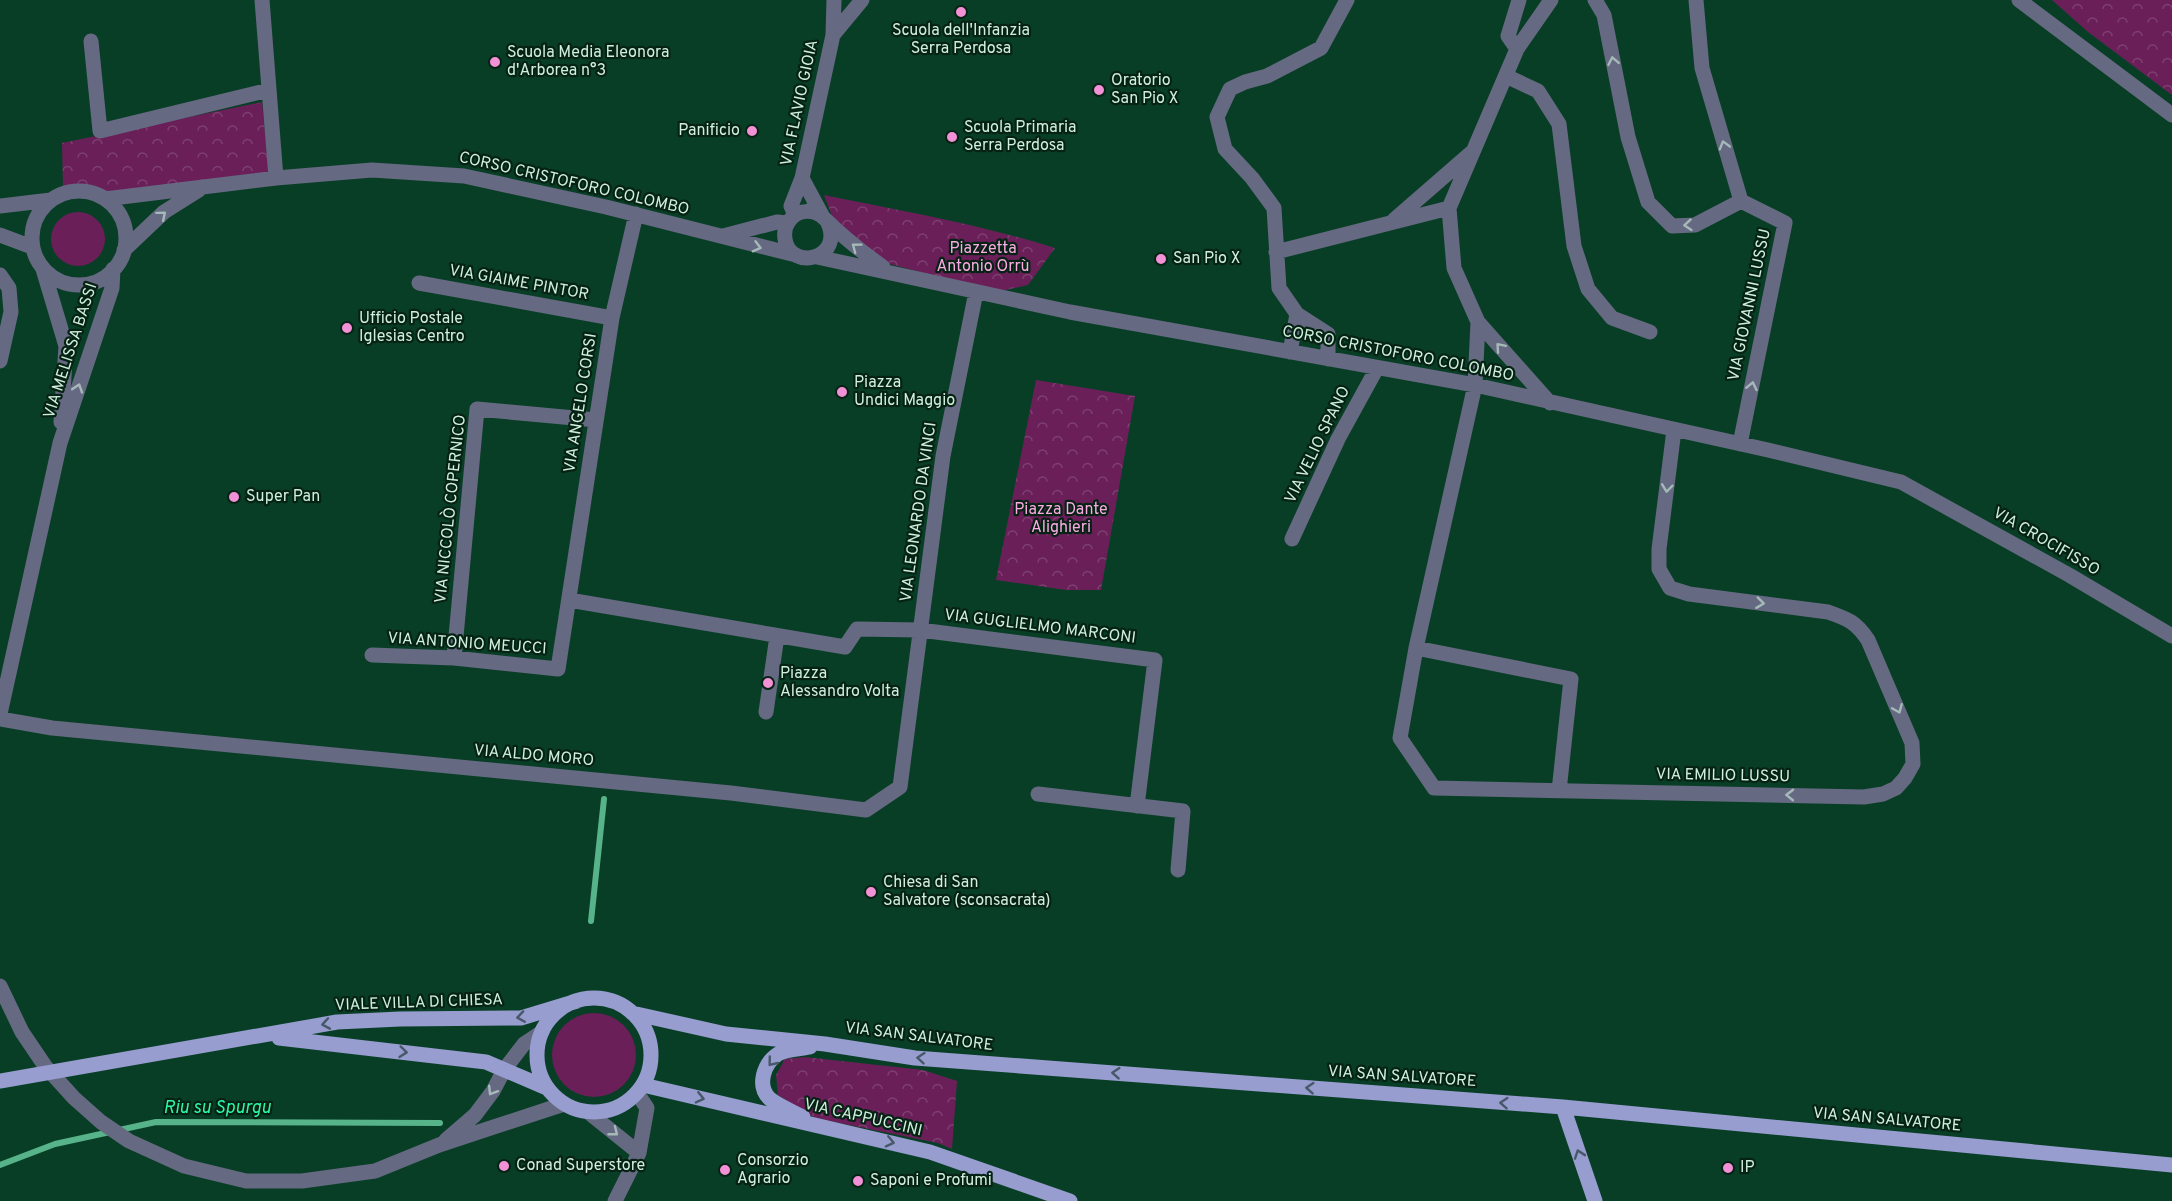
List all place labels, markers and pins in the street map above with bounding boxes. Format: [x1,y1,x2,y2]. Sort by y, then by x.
marker: Scuola dell'Infanzia Serra Perdosa [954,5,968,19]
place label: Scuola dell'Infanzia Serra Perdosa [892,21,1030,59]
place label: Scuola Media Eleonora d'Arborea n°3 [507,43,669,81]
marker: Scuola Media Eleonora d'Arborea n°3 [488,55,502,69]
place label: Oratorio San Pio X [1111,71,1178,109]
marker: Oratorio San Pio X [1092,83,1106,97]
place label: Scuola Primaria Serra Perdosa [964,118,1077,156]
place label: Panificio [678,121,740,141]
marker: Panificio [745,124,759,138]
marker: Scuola Primaria Serra Perdosa [945,130,959,144]
place label: San Pio X [1173,249,1240,269]
marker: San Pio X [1154,252,1168,266]
place label: Ufficio Postale Iglesias Centro [359,309,465,347]
marker: Ufficio Postale Iglesias Centro [340,321,354,335]
place label: Piazza Undici Maggio [854,373,955,411]
marker: Piazza Undici Maggio [835,385,849,399]
place label: Super Pan [246,487,320,507]
marker: Super Pan [227,490,241,504]
place label: Piazza Alessandro Volta [780,664,899,702]
marker: Piazza Alessandro Volta [761,676,775,690]
place label: Chiesa di San Salvatore (sconsacrata) [883,873,1050,911]
marker: Chiesa di San Salvatore (sconsacrata) [864,885,878,899]
place label: Consorzio Agrario [737,1151,809,1189]
place label: Conad Superstore [516,1156,645,1176]
place label: IP [1740,1158,1755,1178]
marker: Conad Superstore [497,1159,511,1173]
marker: IP [1721,1161,1735,1175]
marker: Consorzio Agrario [718,1163,732,1177]
place label: Saponi e Profumi [870,1171,992,1191]
marker: Saponi e Profumi [851,1174,865,1188]

